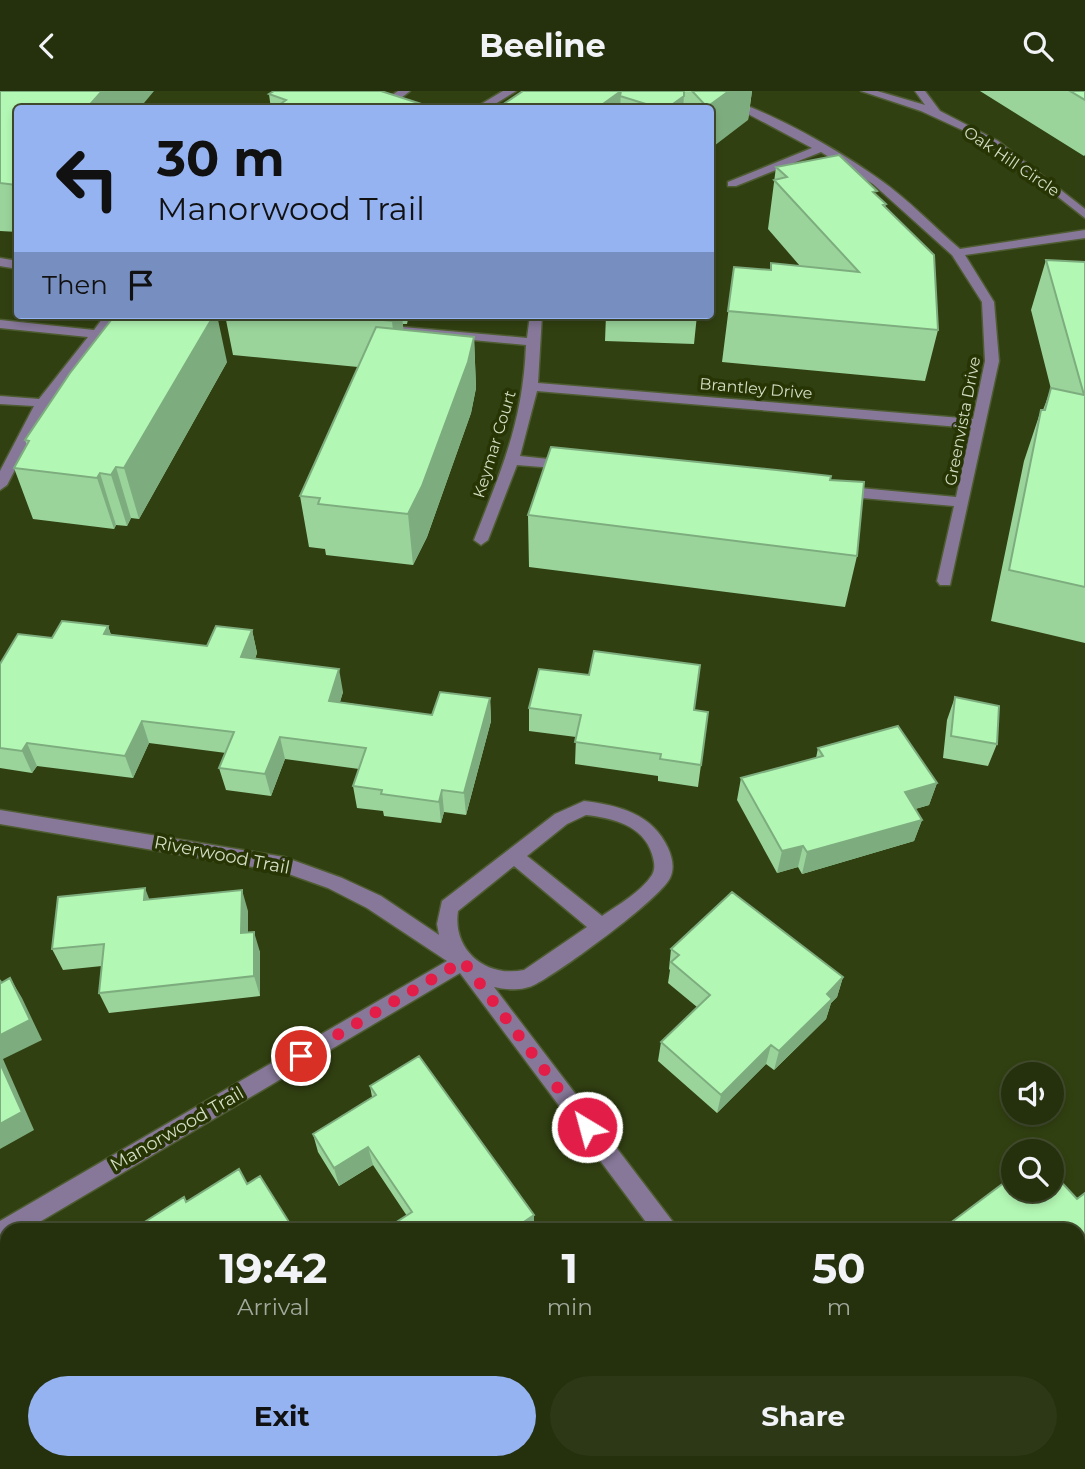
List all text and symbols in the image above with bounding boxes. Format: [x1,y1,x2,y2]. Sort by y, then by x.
text: Beeline [479,26,606,65]
icon: back [28,27,66,65]
icon: search [1019,27,1057,65]
street label: Oak Hill Circle [960,122,1063,200]
text: 30 m [157,129,285,188]
icon: left [42,133,133,224]
text: Manorwood Trail [157,189,425,228]
icon: arrive [122,266,160,304]
text: Then [42,269,108,301]
street label: Greenvista Drive [941,355,984,487]
street label: Brantley Drive [699,374,813,403]
street label: Keymar Court [469,388,520,500]
street label: Riverwood Trail [152,831,292,879]
pin [271,1026,331,1086]
icon: arrive [282,1037,320,1075]
map controls [1001,1062,1064,1202]
button: sound [1001,1062,1064,1125]
street label: Manorwood Trail [106,1082,248,1176]
position arrow [550,1090,624,1164]
button: search [1001,1139,1064,1202]
text: 19:42 [219,1242,327,1294]
text: 1 [561,1242,578,1294]
text: 50 [812,1242,866,1294]
text: Arrival [237,1293,310,1321]
text: min [547,1293,593,1321]
text: m [827,1293,851,1321]
button: Exit [28,1376,536,1456]
button: Share [550,1376,1057,1456]

